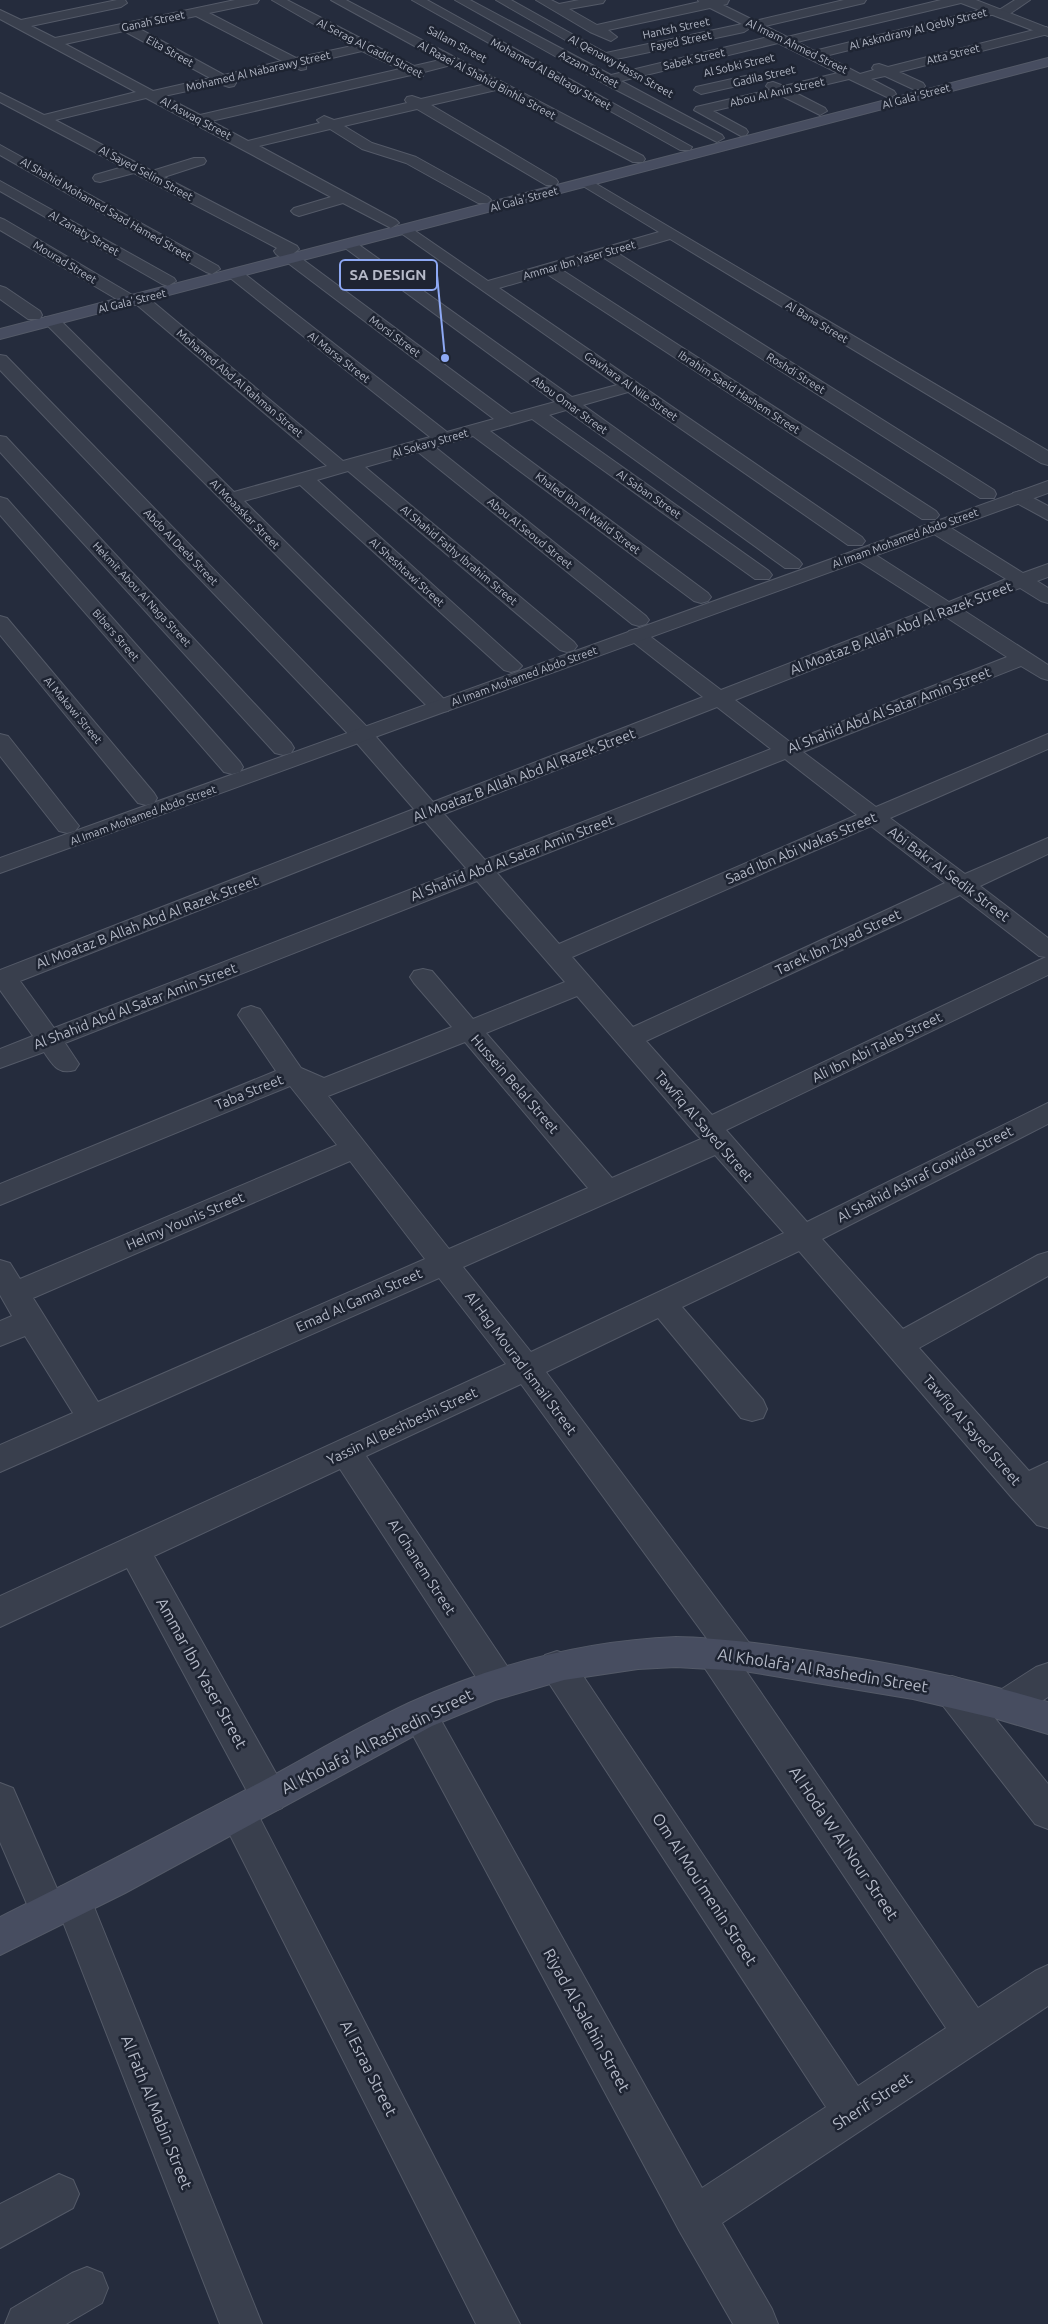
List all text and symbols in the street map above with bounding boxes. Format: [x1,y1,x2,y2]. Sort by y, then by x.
street label: Al Askndrany Al Qebly Street [848,6,989,52]
street label: Ganah Street [120,8,186,34]
street label: Hantsh Street [641,15,711,41]
street label: Al Serag Al Gadid Street [315,16,426,80]
street label: Al Imam Ahmed Street [744,16,850,76]
street label: Sallam Street [425,23,489,65]
street label: Fayed Street [649,29,713,53]
street label: Al Qenawy Hassn Street [566,32,676,100]
street label: Eita Street [144,33,196,69]
street label: Mohamed Al Beltagy Street [489,36,614,112]
street label: Al Raaei Al Shahid Binhla Street [416,39,558,122]
street label: Atta Street [925,41,982,66]
street label: Sabek Street [662,46,727,72]
street label: Mohamed Al Nabarawy Street [185,48,332,93]
street label: Azzam Street [557,48,621,90]
street label: Al Sobki Street [702,51,776,79]
street label: Gadila Street [732,63,797,89]
street label: Abou Al Anin Street [728,75,826,109]
street label: Al Gala' Street [881,81,952,111]
street label: Al Aswaq Street [159,94,234,142]
street label: Al Sayed Selim Street [97,143,195,203]
street label: Al Shahid Mohamed Saad Hamed Street [18,155,194,263]
street label: Al Gala' Street [489,184,560,214]
street label: Al Zanaty Street [47,208,122,258]
street label: Mourad Street [31,238,99,286]
street label: Ammar Ibn Yaser Street [521,238,637,282]
callout: SA DESIGN [340,260,437,290]
text: SA DESIGN [349,266,427,283]
street label: Al Gala' Street [97,287,168,315]
street label: Al Bana Street [784,299,851,346]
street label: Morsi Street [367,313,423,360]
street label: Mohamed Abd Al Rahman Street [174,327,306,440]
street label: Al Marsa Street [306,329,373,385]
street label: Ibrahim Saeid Hashem Street [676,348,803,436]
street label: Gawhara Al Nile Street [582,349,680,423]
street label: Roshdi Street [765,350,828,396]
street label: Abou Omar Street [530,374,610,437]
street label: Al Sokary Street [390,426,470,460]
street label: Al Saban Street [615,467,684,521]
street label: Khaled Ibn Al Walid Street [533,470,643,557]
street label: Al Moaaskar Street [208,477,283,552]
street label: Abou Al Seoud Street [485,495,575,571]
street label: Al Shahid Fathy Ibrahim Street [398,503,520,608]
street label: Abdo Al Deeb Street [142,506,221,588]
street label: Al Imam Mohamed Abdo Street [830,506,980,570]
street label: Al Sheshtawi Street [367,535,447,609]
street label: Hekmit Abou Al Naga Street [90,539,194,649]
street label: Al Moataz B Allah Abd Al Razek Street [788,578,1015,678]
street label: Bibers Street [90,607,142,664]
street label: Al Imam Mohamed Abdo Street [449,644,599,708]
street label: Al Shahid Abd Al Satar Amin Street [785,664,993,756]
street label: Al Makawi Street [42,674,105,746]
street label: Al Moataz B Allah Abd Al Razek Street [411,725,638,825]
street label: Al Imam Mohamed Abdo Street [68,783,218,847]
street label: Saad Ibn Abi Wakas Street [723,809,879,887]
street label: Al Shahid Abd Al Satar Amin Street [408,812,616,904]
street label: Abi Bakr Al Sedik Street [885,823,1013,925]
street label: Al Moataz B Allah Abd Al Razek Street [34,872,261,972]
street label: Tarek Ibn Ziyad Street [773,906,904,978]
street label: Al Shahid Abd Al Satar Amin Street [31,960,239,1052]
street label: Ali Ibn Abi Taleb Street [809,1008,945,1085]
street label: Hussein Belal Street [468,1031,563,1137]
street label: Tawfiq Al Sayed Street [652,1068,757,1185]
street label: Taba Street [213,1071,286,1113]
street label: Al Shahid Ashraf Gowida Street [834,1122,1016,1225]
street label: Helmy Younis Street [124,1189,247,1253]
street label: Emad Al Gamal Street [294,1265,425,1335]
street label: Al Hag Mourad Ismail Street [462,1288,580,1438]
street label: Tawfiq Al Sayed Street [920,1372,1025,1489]
street label: Yassin Al Beshbeshi Street [324,1384,480,1468]
street label: Al Ghanem Street [385,1516,459,1618]
street label: Ammar Ibn Yaser Street [153,1595,251,1752]
street label: Al Kholafa' Al Rashedin Street [717,1644,930,1696]
street label: Al Kholafa' Al Rashedin Street [278,1684,476,1797]
street label: Al Hoda W Al Nour Street [786,1763,902,1924]
street label: Om Al Mou'menin Street [649,1810,761,1969]
street label: Riyad Al Salehin Street [540,1945,634,2095]
street label: Al Esraa Street [337,2017,401,2119]
street label: Al Fath Al Mabin Street [118,2032,196,2192]
street label: Sherif Street [829,2068,916,2133]

